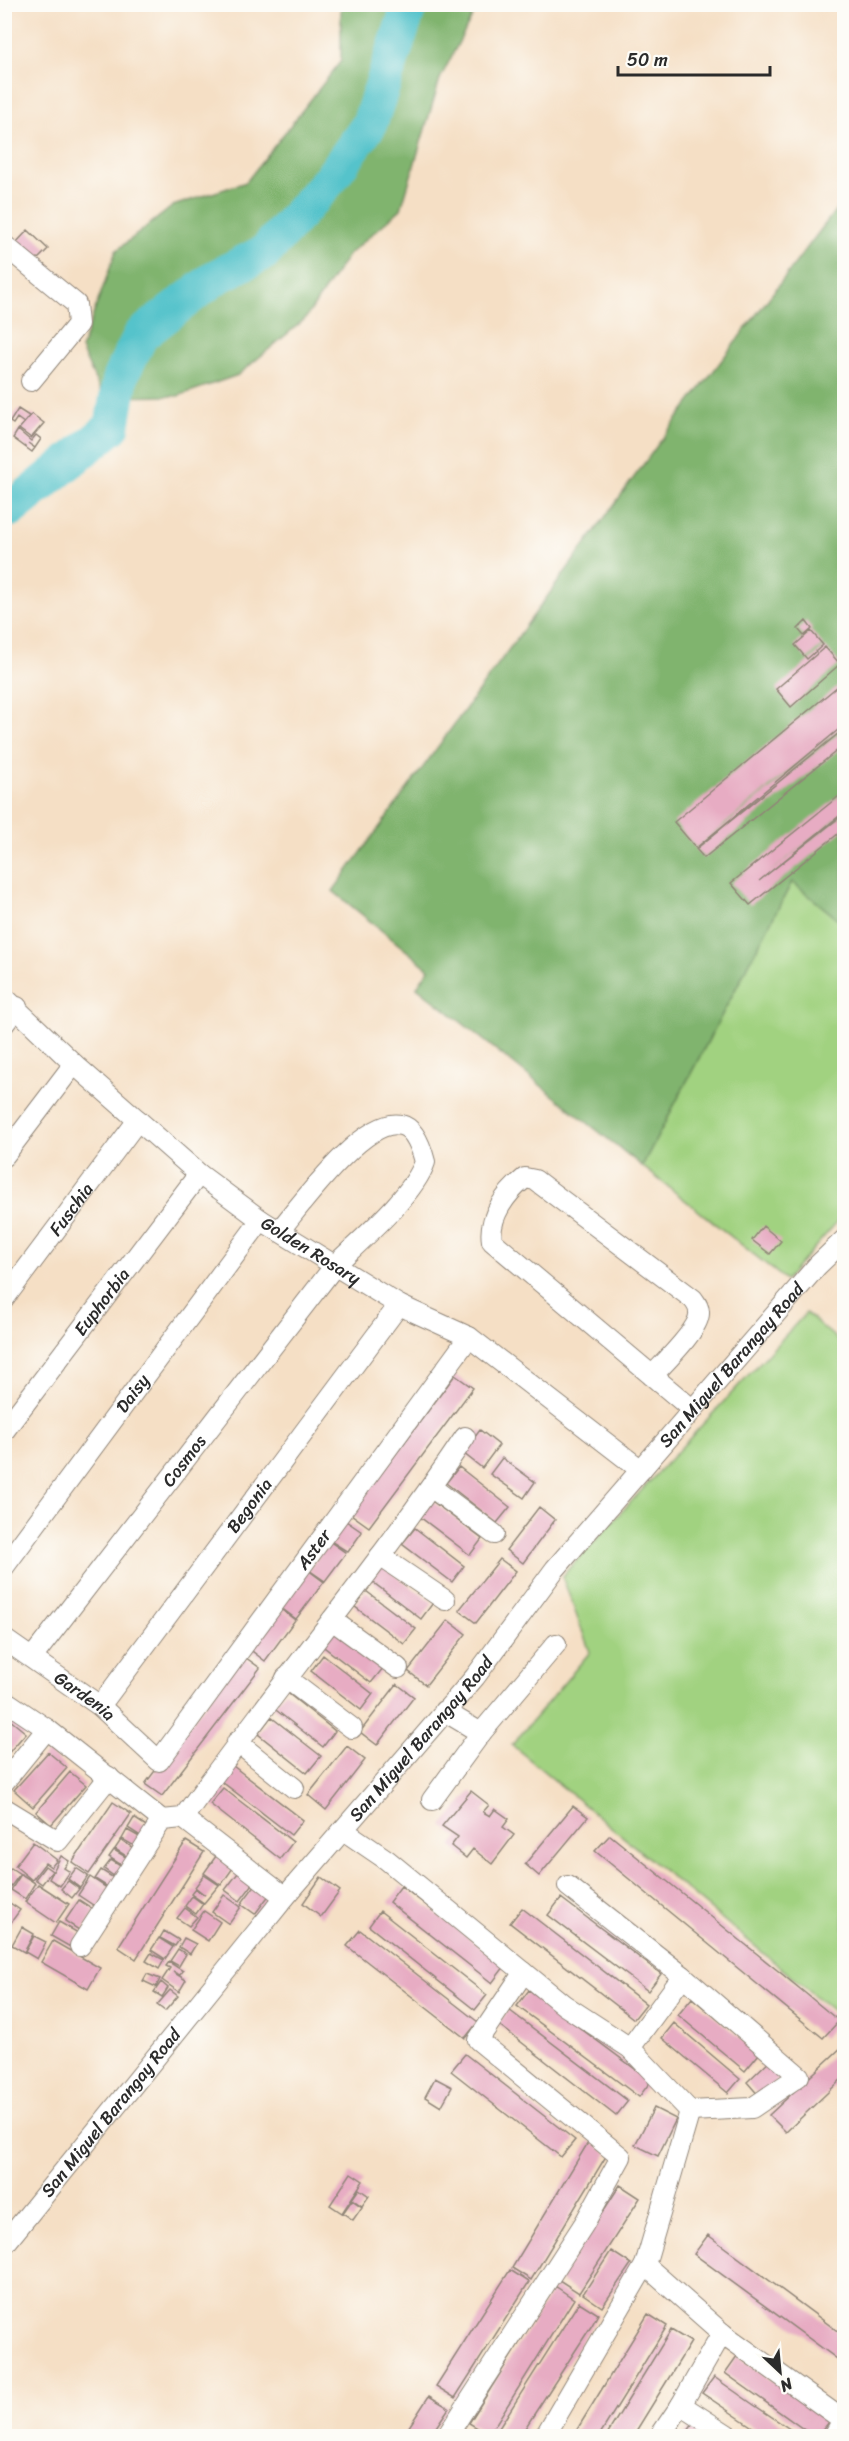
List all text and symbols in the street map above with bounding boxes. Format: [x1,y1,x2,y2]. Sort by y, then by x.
scale bar [618,39,770,77]
text: 50 m [627,44,668,76]
street label: Fuschia [40,1176,102,1243]
street label: Golden Rosary [254,1207,368,1294]
street label: Euphorbia [65,1261,139,1343]
street label: San Miguel Barangay Road [650,1274,813,1455]
street label: Daisy [107,1366,158,1420]
street label: Cosmos [153,1427,215,1494]
street label: Begonia [218,1471,281,1540]
street label: Aster [287,1521,341,1578]
street label: San Miguel Barangay Road [341,1648,503,1829]
street label: Gardenia [47,1662,123,1729]
street label: San Miguel Barangay Road [32,2020,190,2205]
north arrow [750,2342,810,2402]
text: N [774,2369,799,2401]

